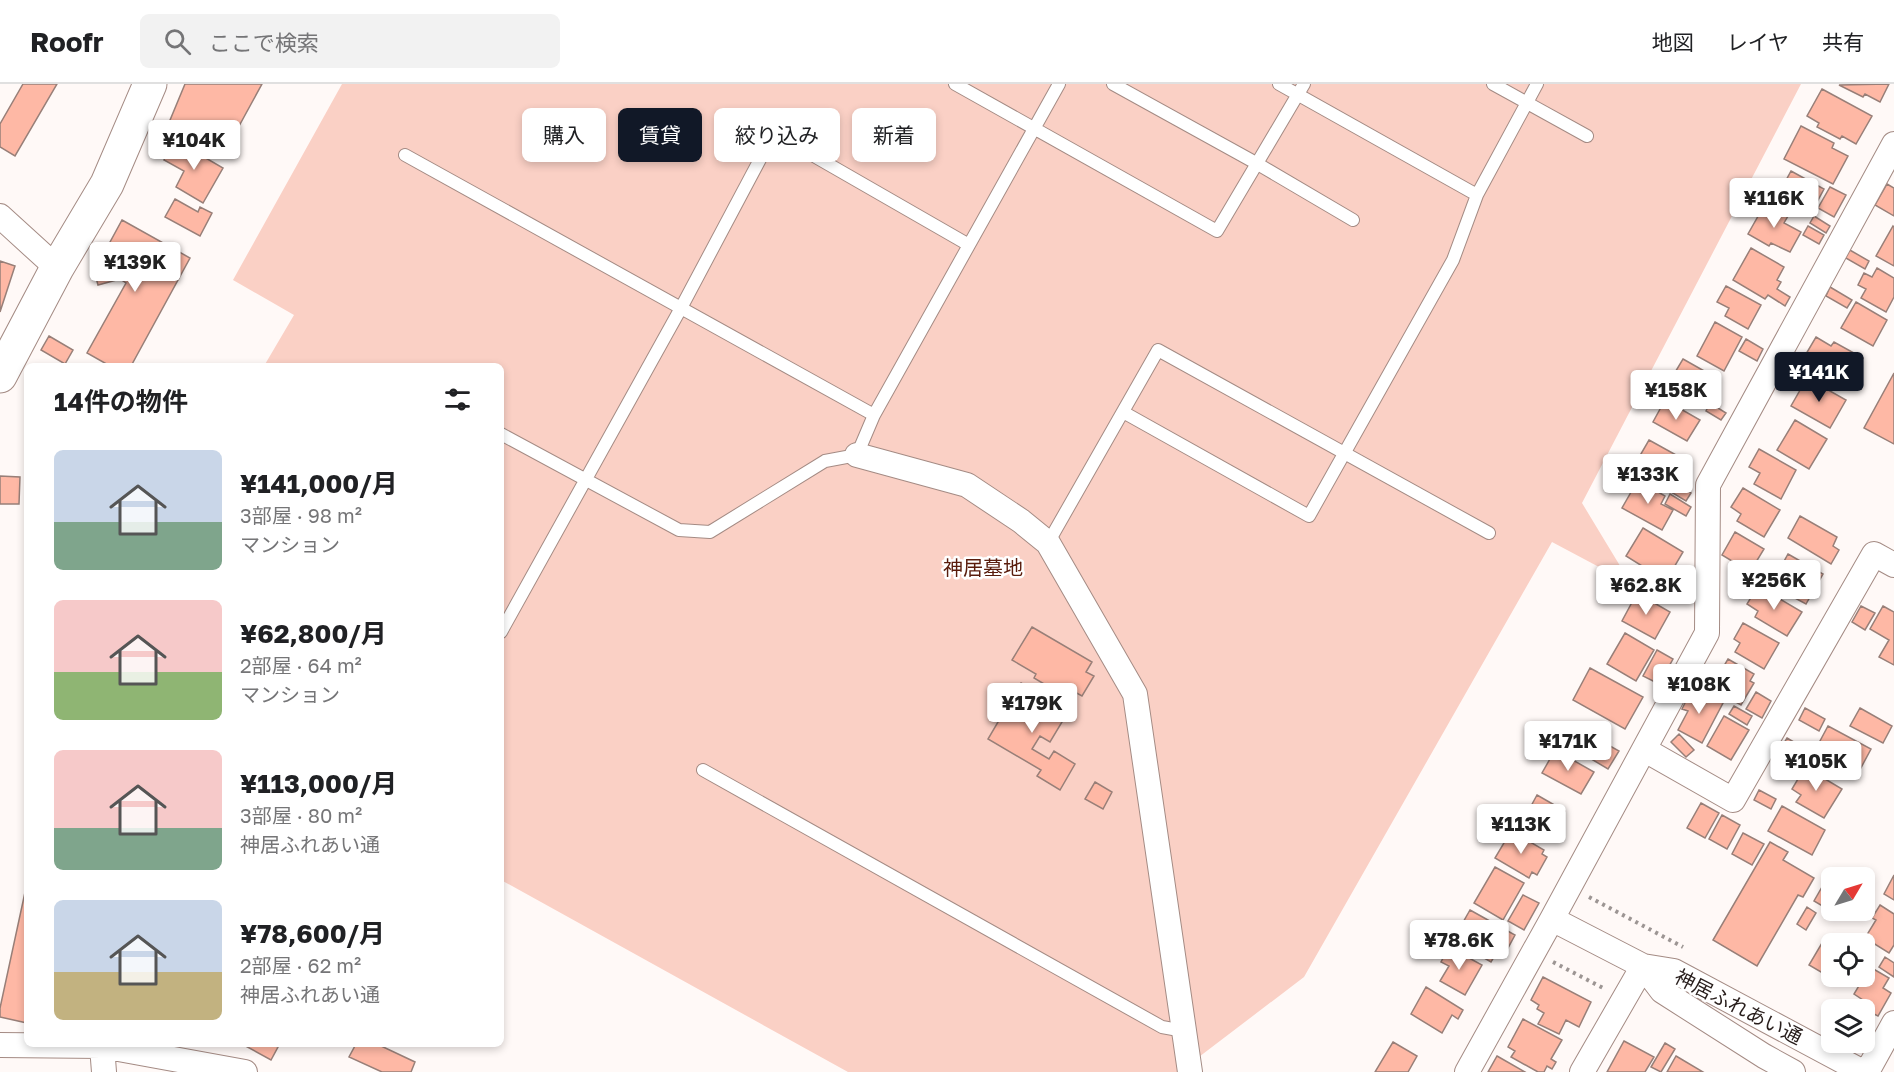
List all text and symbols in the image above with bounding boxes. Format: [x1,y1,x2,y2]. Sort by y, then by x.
search box [140,14,560,68]
text: Roofr [30,25,104,58]
icon: search [161,25,194,58]
text: ここで検索 [209,29,319,56]
text: 地図 [1652,29,1694,55]
text: レイヤ [1727,29,1789,55]
text: 共有 [1822,29,1864,55]
chip: 購入 [522,108,606,162]
chip: 賃貸 [618,108,702,162]
chip: 絞り込み [714,108,840,162]
chip: 新着 [852,108,936,162]
pin: ¥104K [152,120,236,171]
text: ¥104K [162,127,226,151]
pin: ¥116K [1732,178,1816,229]
text: ¥116K [1744,185,1805,209]
pin: ¥139K [93,242,177,293]
text: ¥139K [104,249,166,273]
pin: ¥141K [1777,352,1861,403]
text: ¥141K [1789,359,1849,383]
pin: ¥158K [1634,370,1718,421]
text: ¥158K [1645,377,1708,401]
icon: filters [441,383,474,416]
text: 14件の物件 [54,386,188,417]
pin: ¥133K [1606,454,1690,505]
text: ¥133K [1617,461,1679,485]
text: ¥141,000/月 [240,468,398,499]
icon: home [102,474,174,546]
text: 3部屋 · 98 m² [240,503,362,527]
text: マンション [240,532,340,556]
park label: 神居墓地 [943,555,1023,579]
pin: ¥256K [1732,560,1816,611]
pin: ¥62.8K [1597,565,1695,616]
text: ¥256K [1742,567,1806,591]
text: ¥62.8K [1610,572,1682,596]
text: ¥62,800/月 [240,618,387,649]
icon: home [102,624,174,696]
text: 2部屋 · 64 m² [240,653,362,677]
pin: ¥108K [1657,664,1741,715]
text: ¥108K [1667,671,1731,695]
text: マンション [240,682,340,706]
pin: ¥179K [990,683,1074,734]
text: ¥179K [1001,690,1063,714]
pin: ¥171K [1526,721,1610,772]
text: ¥171K [1538,728,1598,752]
pin: ¥105K [1774,741,1858,792]
text: ¥105K [1784,748,1848,772]
text: ¥113,000/月 [240,768,397,799]
icon: home [102,774,174,846]
text: 3部屋 · 80 m² [240,803,362,827]
pin: ¥113K [1479,804,1563,855]
text: ¥113K [1491,811,1551,835]
text: 神居ふれあい通 [240,832,380,856]
north arrow [1821,867,1875,921]
map controls [1821,867,1875,1053]
text: ¥78,600/月 [240,918,385,949]
pin: ¥78.6K [1410,920,1508,971]
icon: home [102,924,174,996]
text: ¥78.6K [1424,927,1494,951]
button: locate [1821,933,1875,987]
text: 2部屋 · 62 m² [240,953,361,977]
street label: 神居ふれあい通 [1671,964,1807,1048]
text: 神居ふれあい通 [240,982,380,1006]
button: layers [1821,999,1875,1053]

